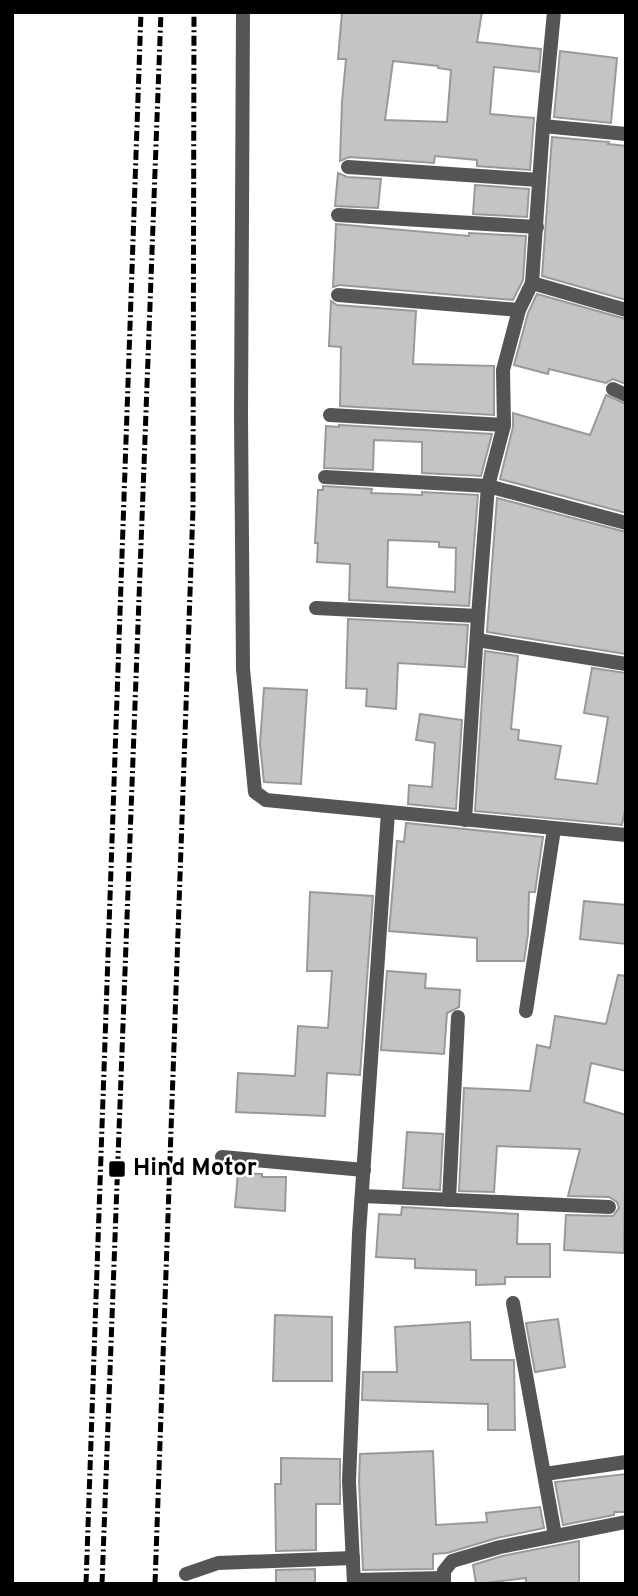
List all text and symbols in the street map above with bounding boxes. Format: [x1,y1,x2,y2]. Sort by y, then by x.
place label: Hind Motor [133,1154,257,1184]
marker: Hind Motor [107,1159,127,1179]

